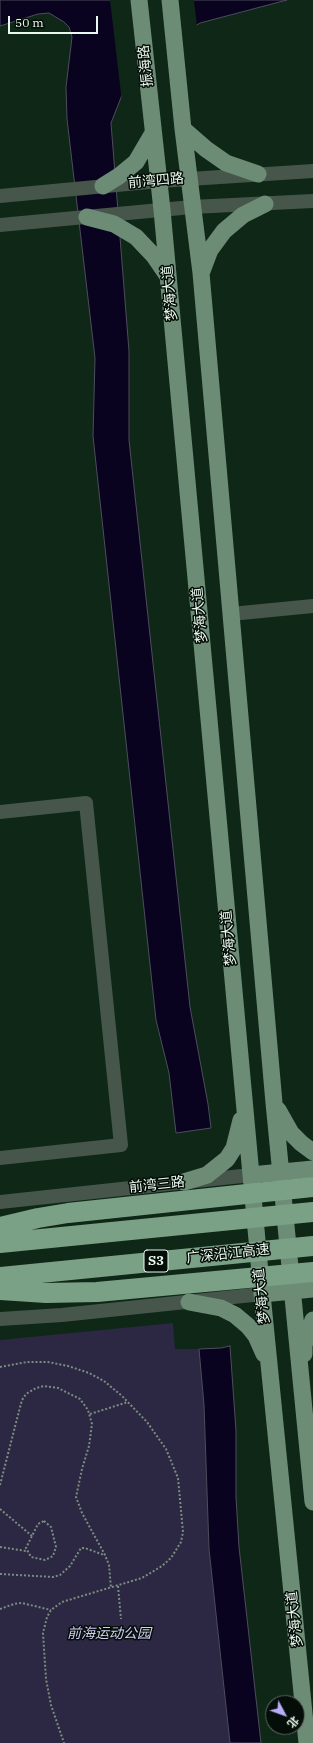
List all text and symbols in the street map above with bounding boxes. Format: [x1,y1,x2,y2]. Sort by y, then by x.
scale bar [10,8,100,34]
text: 50 m [15,15,44,30]
street label: 振海路 [135,44,157,88]
street label: 前湾四路 [127,170,185,192]
street label: 梦海大道 [159,264,181,322]
street label: 梦海大道 [189,586,211,644]
street label: 梦海大道 [218,909,240,967]
street label: 前湾三路 [128,1174,186,1196]
street label: 广深沿江高速 [185,1241,271,1267]
road number: S3 [144,1250,168,1272]
street label: 梦海大道 [251,1267,273,1325]
street label: 梦海大道 [284,1590,306,1648]
park label: 前海运动公园 [67,1626,151,1642]
north arrow [265,1695,305,1735]
text: 北 [284,1713,302,1731]

